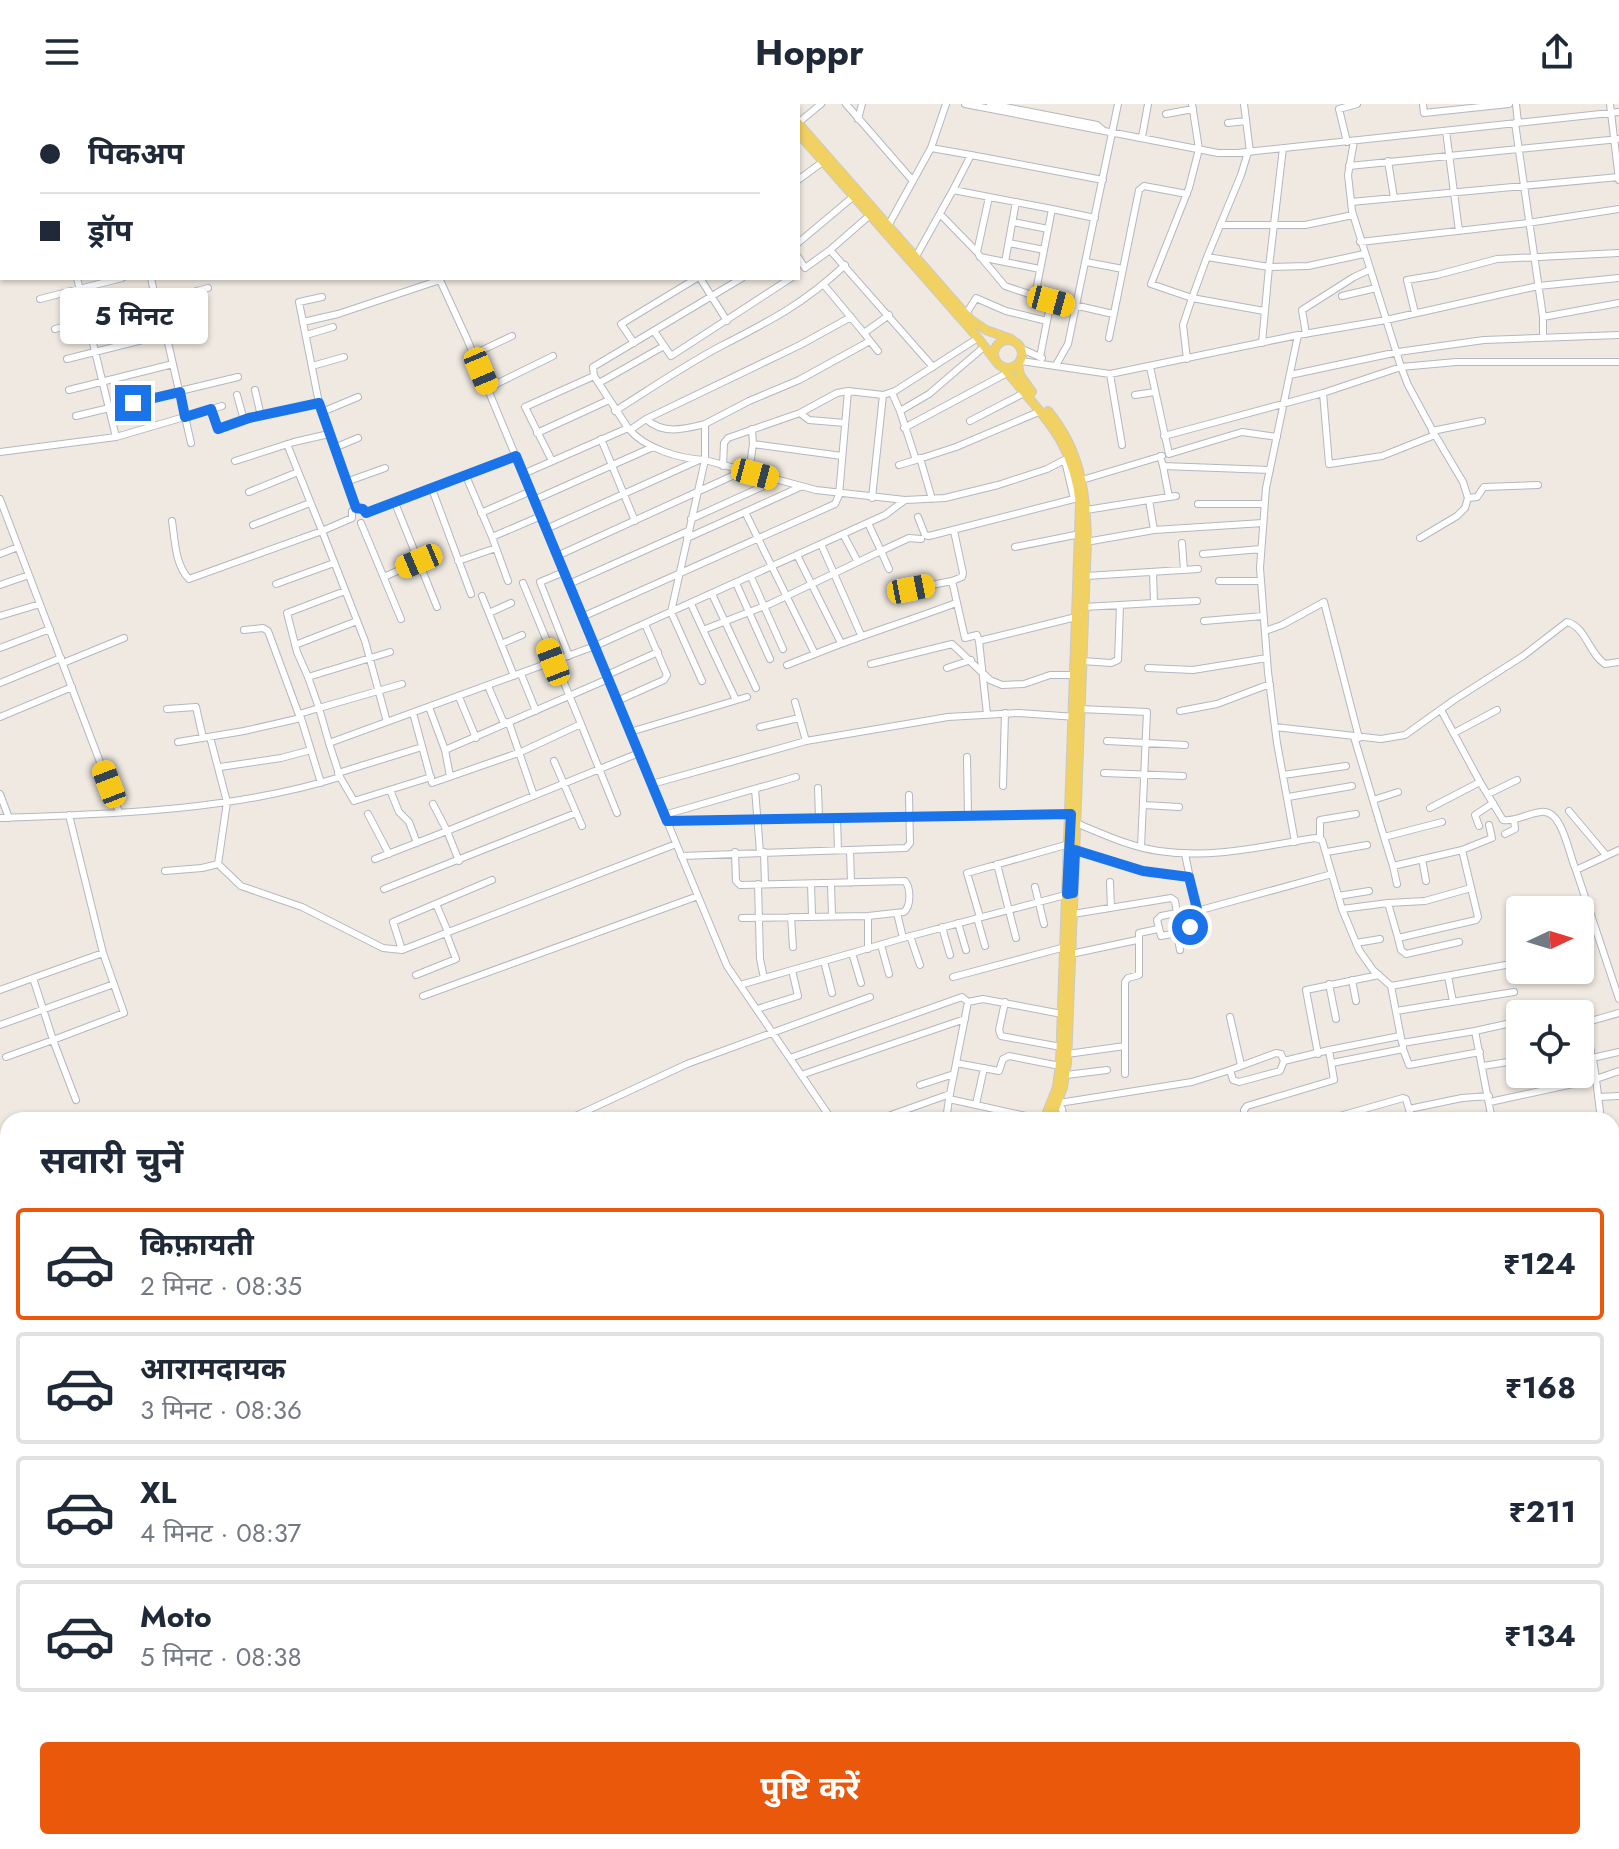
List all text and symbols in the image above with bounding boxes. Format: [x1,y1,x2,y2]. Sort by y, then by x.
text: Hoppr [755,26,864,78]
icon: menu [40,30,84,74]
icon: share [1535,30,1579,74]
text: पिकअप [88,132,184,175]
text: ड्रॉप [88,209,132,252]
car [1025,283,1077,319]
callout: 5 मिनट [59,287,207,343]
text: 5 मिनट [94,297,174,335]
car [461,344,501,398]
route end [115,385,151,421]
car [729,456,781,492]
car [392,541,446,581]
car [885,573,937,605]
car [533,635,573,689]
car [89,757,129,811]
north arrow [1506,896,1594,984]
map controls [1506,896,1594,1088]
route start [1172,909,1208,945]
button: locate [1506,1000,1594,1088]
text: सवारी चुनें [40,1134,183,1186]
text: किफ़ायती [140,1223,254,1266]
icon: car [44,1228,116,1300]
text: ₹124 [1503,1242,1576,1285]
text: 2 मिनट · 08:35 [140,1267,302,1305]
text: आरामदायक [140,1347,286,1390]
icon: car [44,1352,116,1424]
text: ₹168 [1505,1366,1576,1409]
text: 3 मिनट · 08:36 [140,1391,302,1429]
text: XL [140,1471,176,1514]
icon: car [44,1476,116,1548]
text: ₹211 [1509,1490,1576,1533]
text: 4 मिनट · 08:37 [140,1514,301,1552]
text: Moto [140,1595,212,1638]
icon: car [44,1600,116,1672]
text: ₹134 [1504,1614,1576,1657]
text: 5 मिनट · 08:38 [140,1638,302,1676]
button: पुष्टि करें [40,1742,1580,1834]

